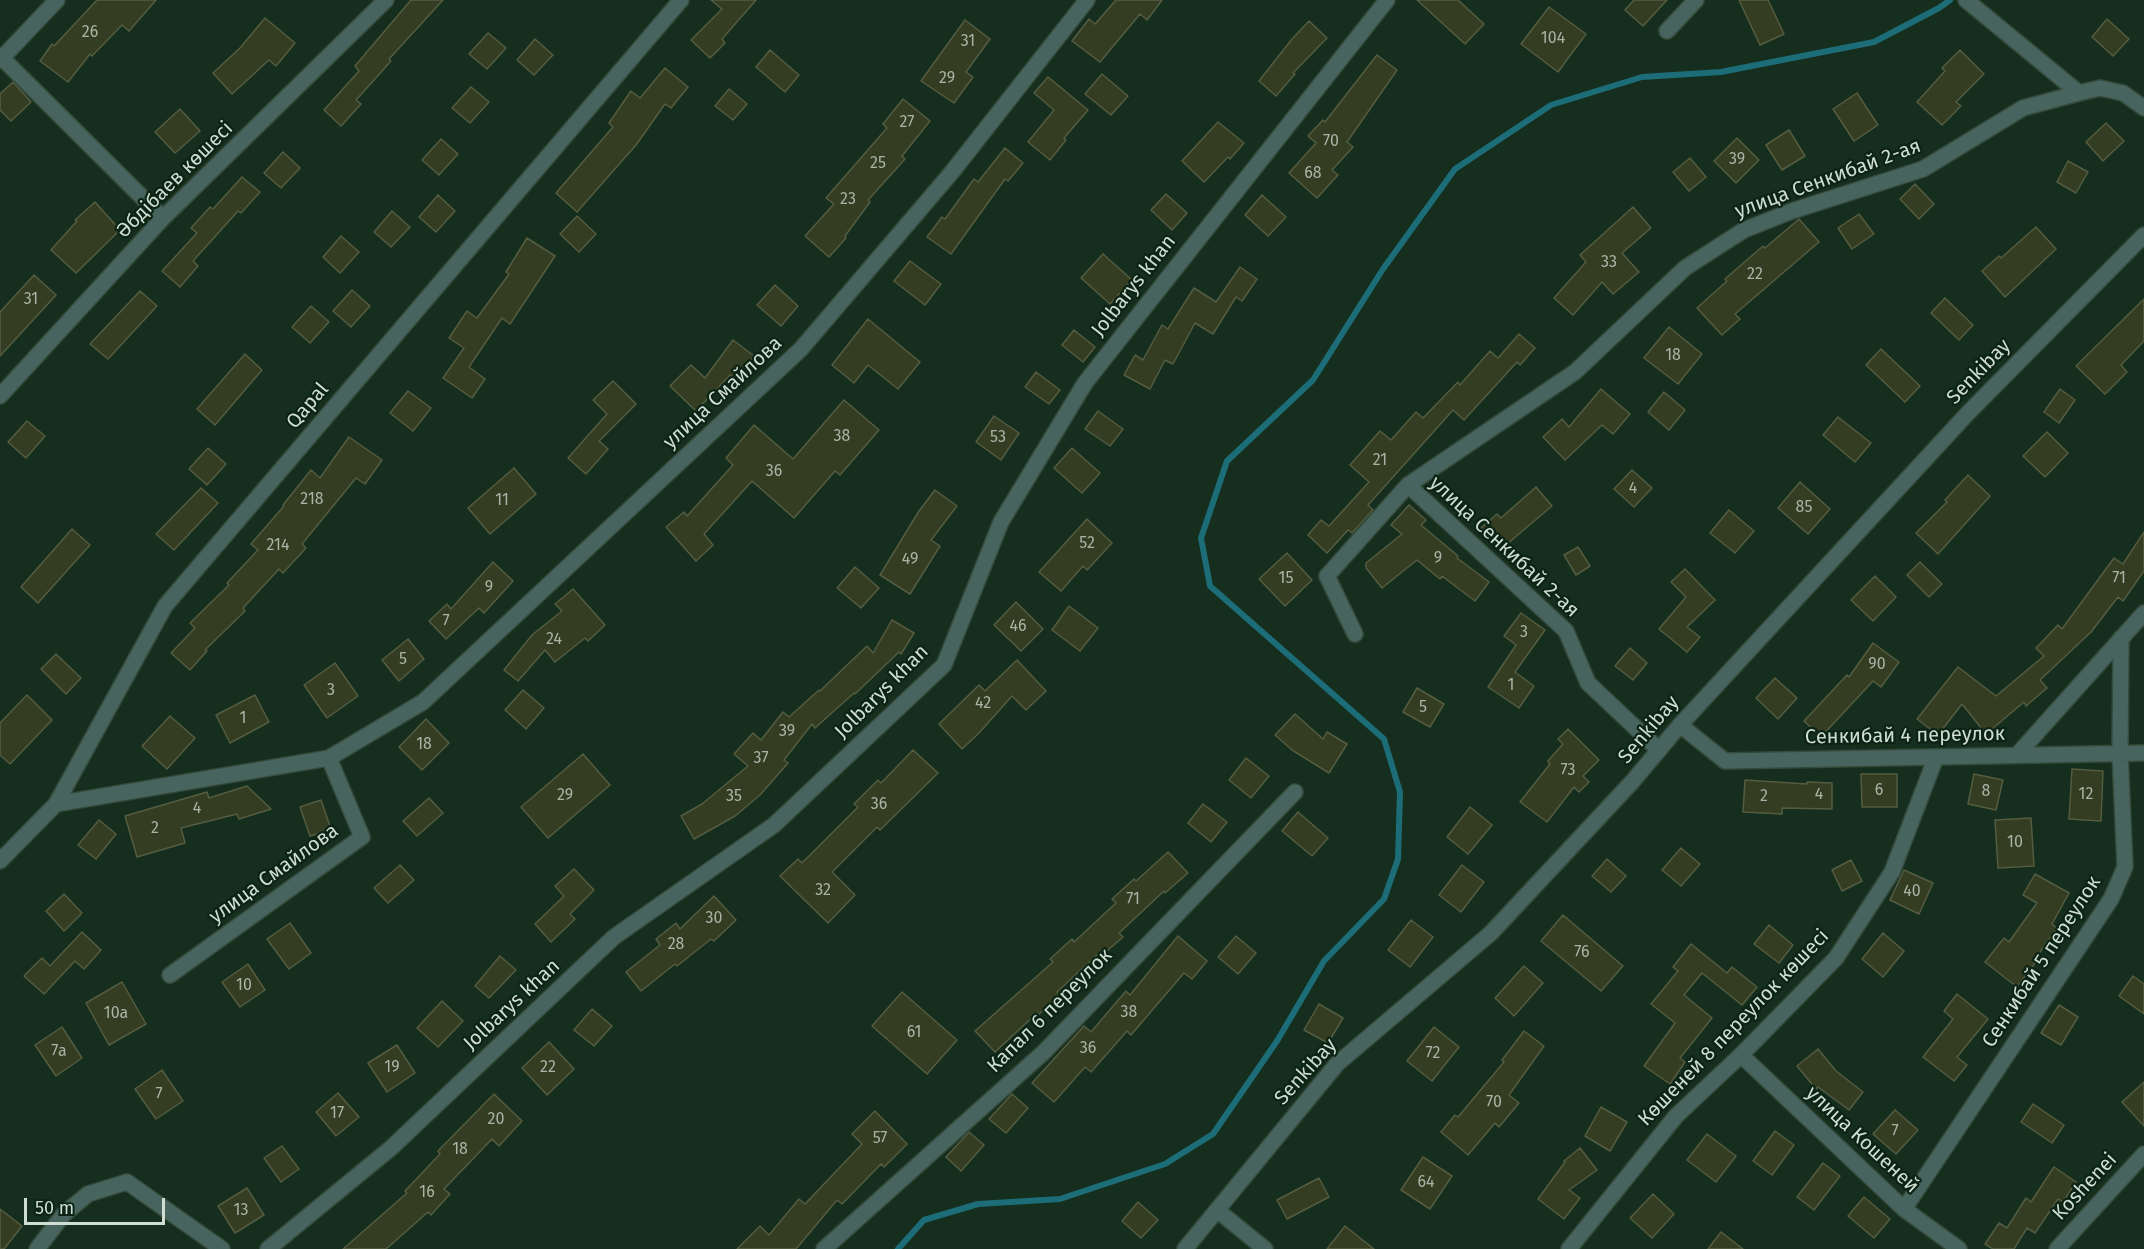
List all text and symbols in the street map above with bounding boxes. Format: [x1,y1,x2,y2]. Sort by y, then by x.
house number: 26 [82,23,98,43]
house number: 104 [1541,29,1565,49]
house number: 31 [961,32,975,52]
house number: 29 [939,69,955,89]
house number: 27 [900,113,914,133]
street label: Әбдібаев көшесі [112,117,238,243]
house number: 70 [1323,132,1339,152]
street label: улица Сенкибай 2-ая [1732,134,1924,224]
house number: 39 [1729,150,1745,170]
house number: 25 [870,154,886,174]
house number: 68 [1304,164,1322,184]
house number: 23 [840,190,856,210]
street label: Jolbarys khan [1087,230,1181,342]
house number: 33 [1601,253,1617,273]
house number: 22 [1747,265,1763,285]
house number: 31 [24,290,38,310]
street label: улица Смайлова [659,332,787,454]
street label: Senkibay [1942,334,2016,410]
house number: 18 [1665,346,1681,366]
street label: Qapal [282,378,334,434]
house number: 38 [834,427,850,447]
house number: 53 [990,428,1006,448]
house number: 21 [1373,451,1387,471]
house number: 36 [766,462,782,482]
street label: улица Сенкибай 2-ая [1424,471,1584,623]
house number: 4 [1629,479,1637,499]
house number: 218 [300,490,324,510]
house number: 11 [495,491,509,511]
house number: 85 [1796,498,1812,518]
house number: 52 [1079,534,1095,554]
house number: 214 [267,536,289,556]
house number: 9 [1434,549,1442,569]
house number: 49 [902,550,918,570]
house number: 15 [1279,569,1293,589]
house number: 71 [2112,569,2126,589]
house number: 9 [485,578,493,598]
house number: 7 [442,612,450,632]
house number: 46 [1009,617,1027,637]
house number: 3 [1520,623,1528,643]
house number: 24 [546,630,562,650]
street label: Jolbarys khan [830,640,934,744]
house number: 5 [399,650,407,670]
house number: 90 [1868,655,1886,675]
house number: 1 [1508,676,1514,696]
house number: 3 [327,681,335,701]
street label: Senkibay [1614,691,1684,769]
house number: 42 [975,694,991,714]
house number: 5 [1419,698,1427,718]
house number: 1 [240,709,246,729]
house number: 39 [779,722,795,742]
street label: Сенкибай 4 переулок [1805,722,2005,750]
house number: 18 [416,735,432,755]
house number: 37 [753,749,769,769]
house number: 73 [1561,761,1575,781]
house number: 6 [1875,781,1883,801]
house number: 8 [1982,782,1990,802]
house number: 4 [1815,785,1823,805]
house number: 12 [2079,785,2093,805]
house number: 29 [557,786,573,806]
house number: 35 [726,787,742,807]
house number: 2 [1760,787,1768,807]
house number: 36 [871,795,887,815]
house number: 4 [193,799,201,819]
house number: 2 [151,819,159,839]
street label: улица Смайлова [205,819,343,929]
house number: 10 [2007,833,2023,853]
street label: Сенкибай 5 переулок [1978,872,2106,1052]
house number: 32 [815,881,831,901]
house number: 40 [1903,882,1921,902]
house number: 71 [1126,890,1140,910]
house number: 30 [706,909,722,929]
street label: Көшеней 8 переулок көшесі [1634,925,1834,1131]
house number: 28 [668,935,684,955]
house number: 76 [1574,943,1590,963]
street label: Капал 6 переулок [983,944,1117,1078]
street label: Jolbarys khan [459,954,565,1056]
house number: 10 [236,976,252,996]
house number: 38 [1121,1003,1137,1023]
house number: 10а [104,1004,128,1024]
house number: 61 [907,1023,921,1043]
street label: Senkibay [1270,1034,1342,1110]
house number: 36 [1080,1039,1096,1059]
house number: 7а [51,1042,67,1062]
house number: 72 [1426,1044,1440,1064]
house number: 19 [384,1058,400,1078]
house number: 22 [540,1058,556,1078]
street label: улица Кошеней [1801,1082,1923,1198]
house number: 7 [155,1085,163,1105]
house number: 70 [1486,1093,1502,1113]
house number: 17 [330,1104,344,1124]
house number: 20 [488,1110,504,1130]
house number: 7 [1891,1122,1899,1142]
house number: 57 [873,1129,887,1149]
house number: 18 [452,1140,468,1160]
street label: Koshenei [2048,1148,2122,1226]
house number: 64 [1417,1173,1435,1193]
house number: 16 [419,1183,435,1203]
scale bar [27,1186,168,1224]
text: 50 m [35,1197,74,1219]
house number: 13 [234,1201,248,1221]

